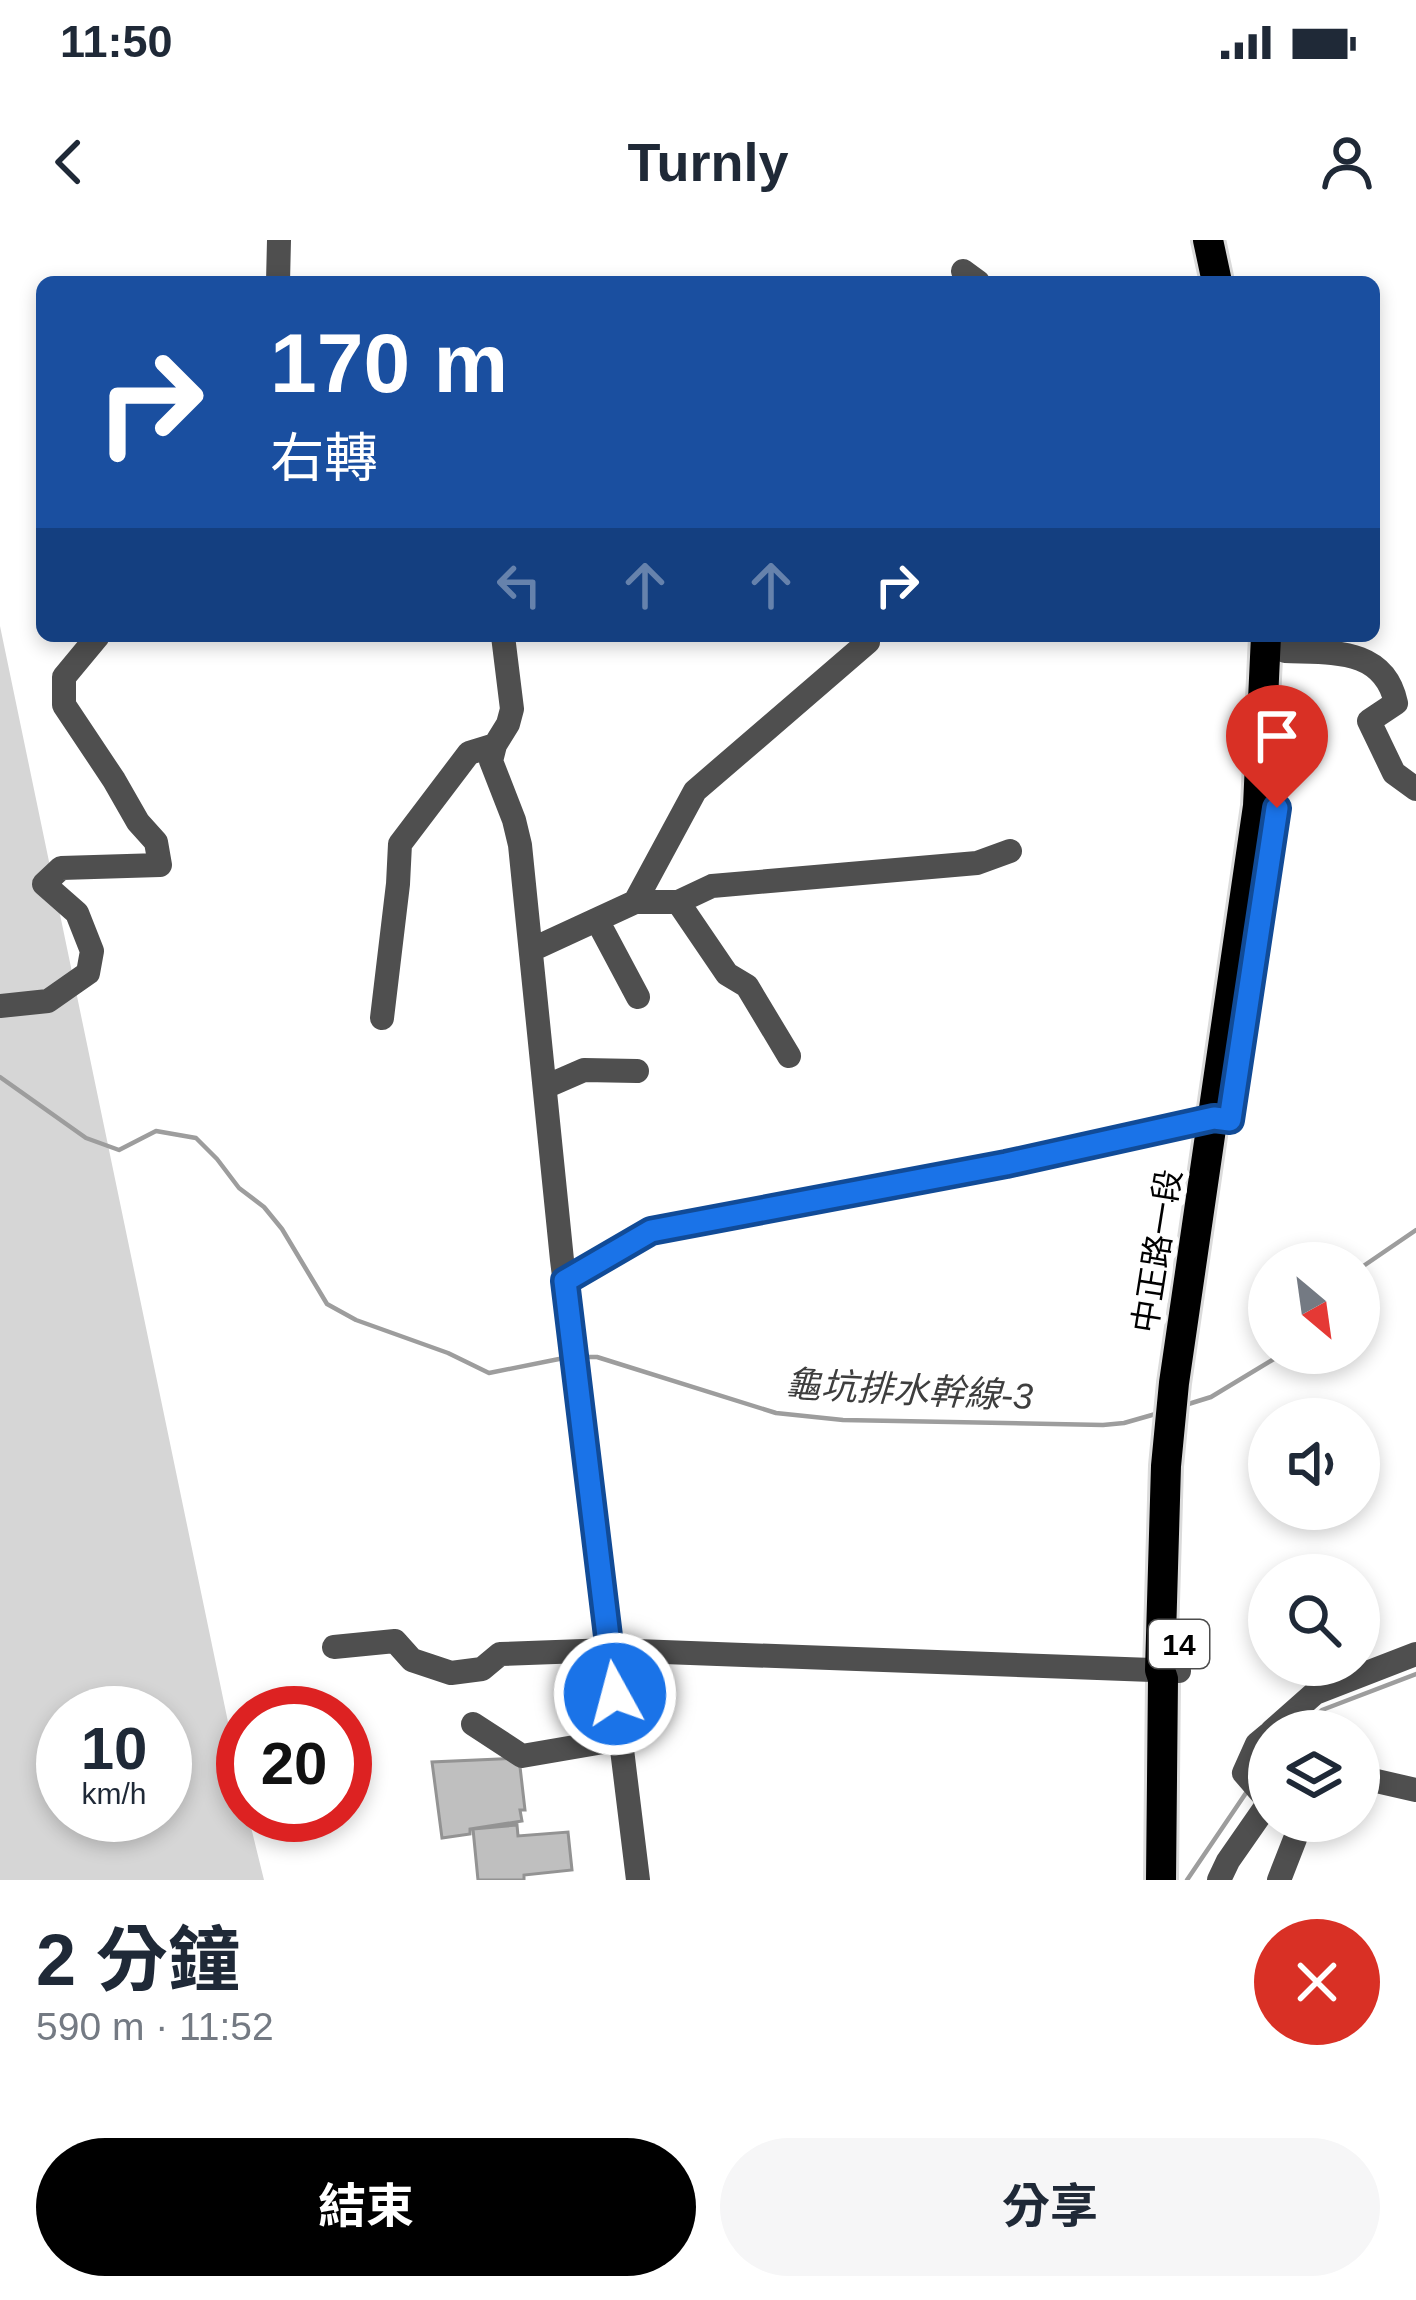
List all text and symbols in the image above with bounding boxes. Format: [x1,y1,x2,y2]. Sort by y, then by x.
text: 11:50 [60,16,173,67]
icon: back [36,129,102,195]
icon: person [1314,129,1380,195]
text: Turnly [628,132,789,192]
text: 170 m [270,316,508,410]
icon: right [72,324,228,480]
text: 右轉 [270,428,378,488]
icon: left [486,552,552,618]
icon: ahead [612,552,678,618]
icon: ahead [738,552,804,618]
icon: right [864,552,930,618]
pin [1226,685,1328,808]
icon: arrive [1244,703,1310,769]
street label: 中正路一段 [1126,1167,1188,1335]
north arrow [1248,1242,1380,1374]
map controls [1248,1242,1380,1842]
water label: 龜坑排水幹線-3 [784,1363,1034,1417]
button: sound [1248,1398,1380,1530]
button: search [1248,1554,1380,1686]
road number: 14 [1149,1620,1209,1668]
position arrow [552,1631,678,1757]
speed limit sign: 20 [216,1686,372,1842]
button: layers [1248,1710,1380,1842]
text: 10 [81,1715,147,1782]
text: km/h [81,1777,147,1810]
button: close [1254,1919,1380,2045]
text: 2 分鐘 [36,1920,240,2000]
text: 590 m · 11:52 [36,2005,274,2048]
button: 結束 [36,2138,696,2276]
button: 分享 [720,2138,1380,2276]

